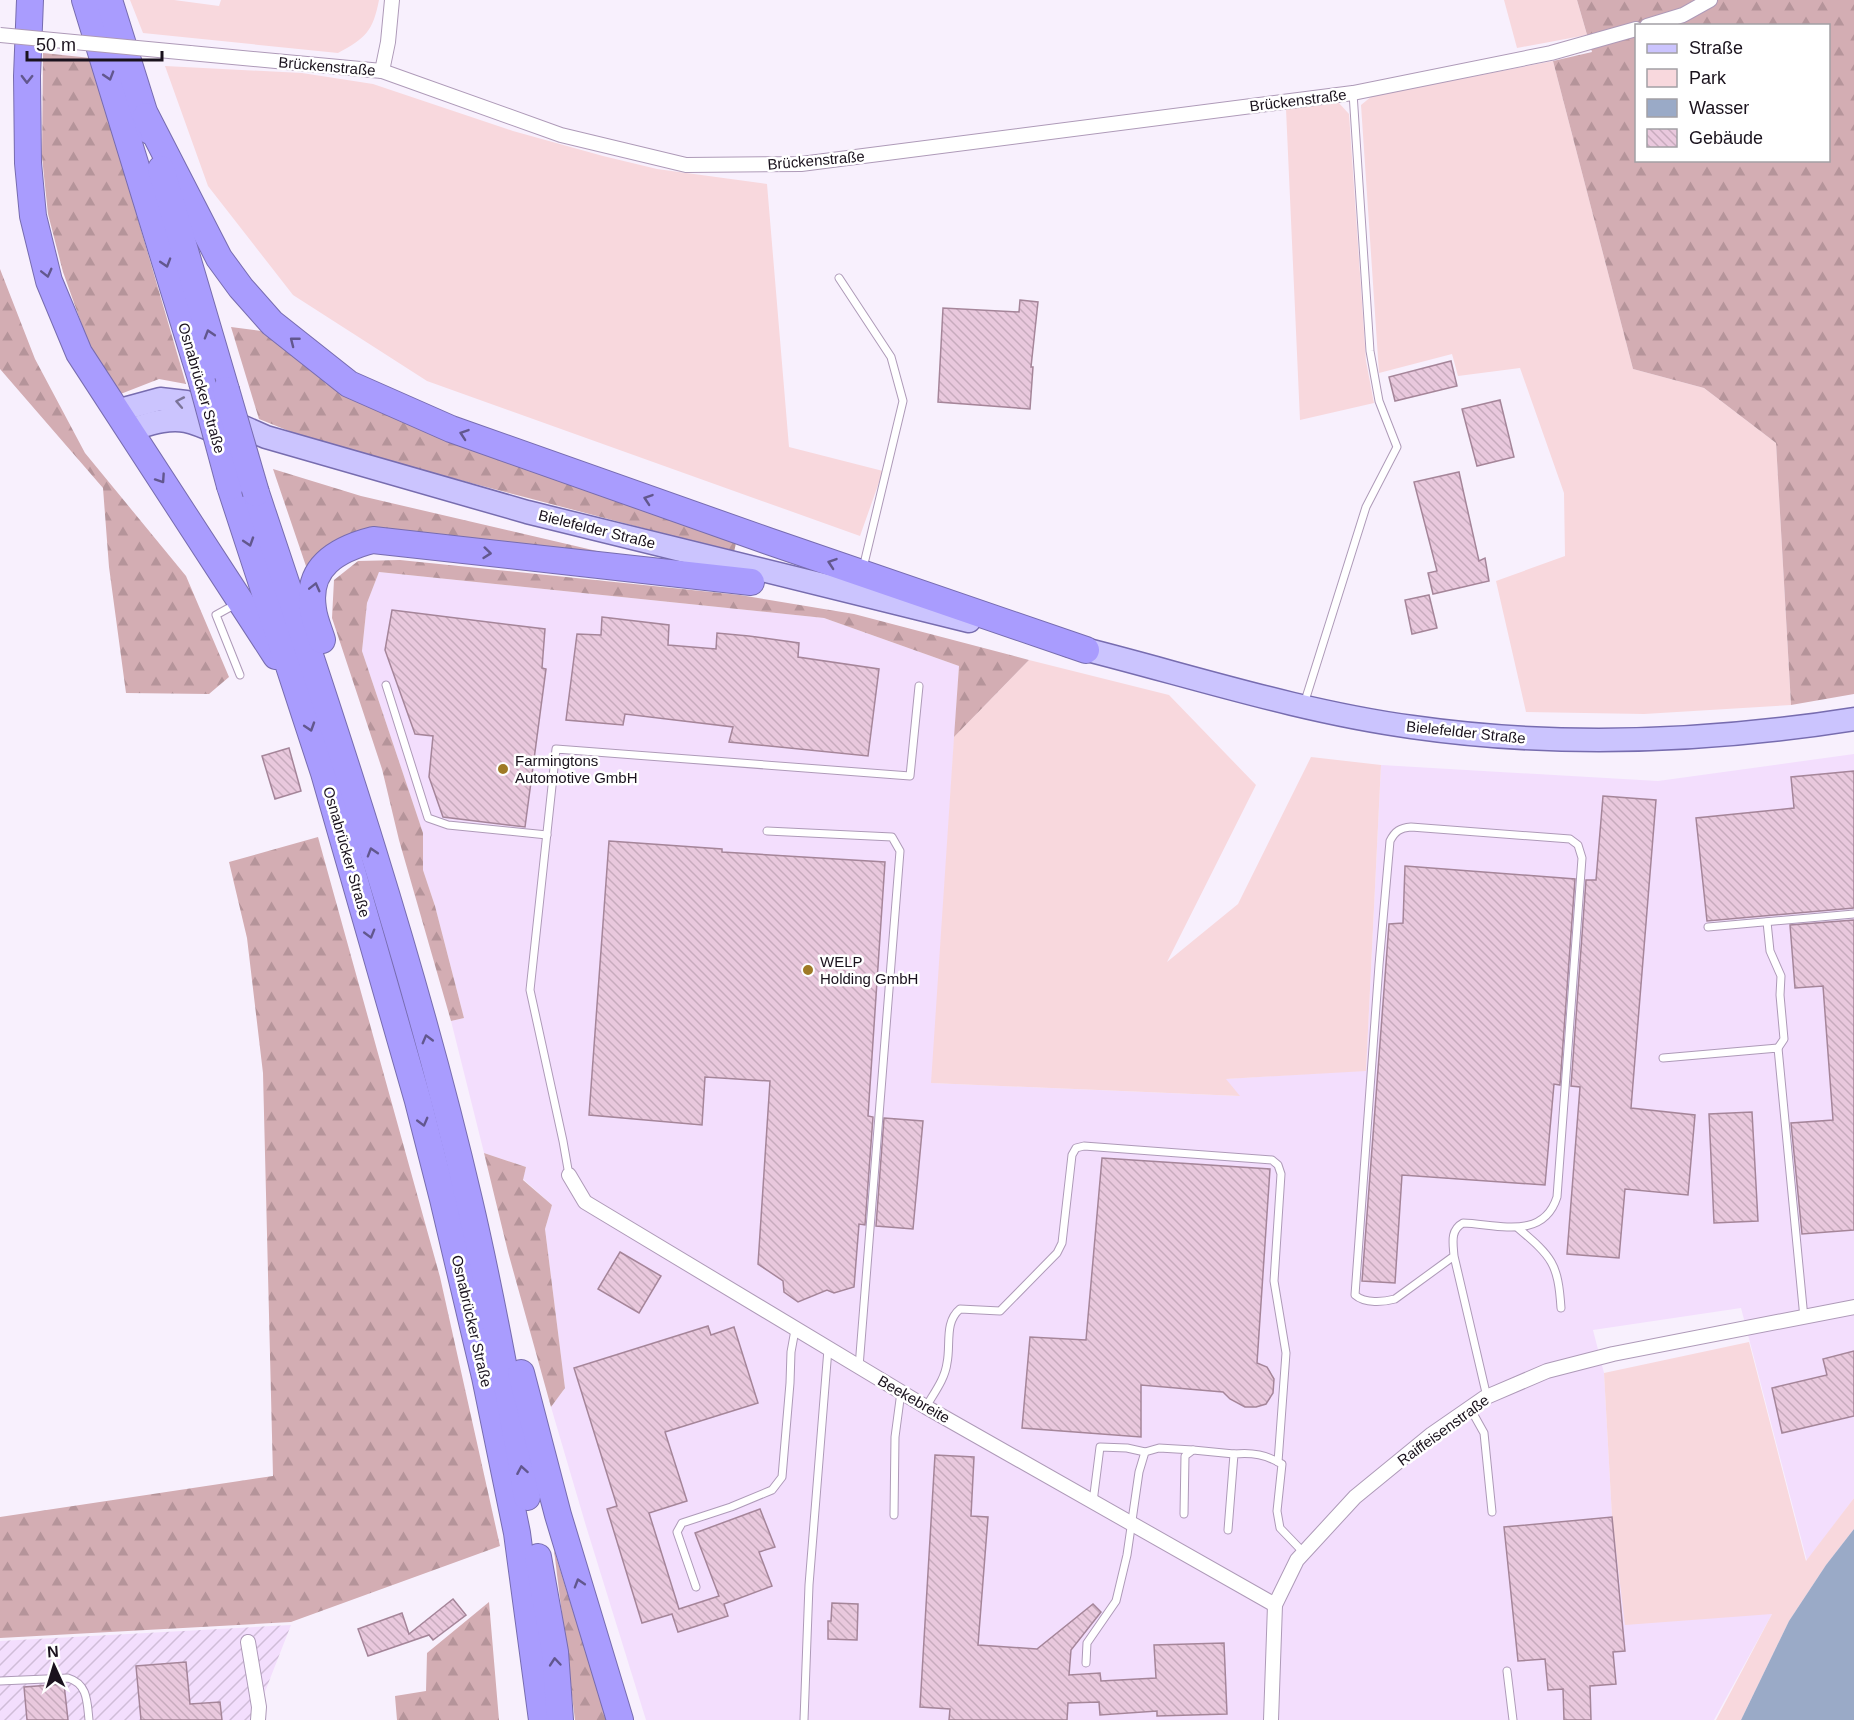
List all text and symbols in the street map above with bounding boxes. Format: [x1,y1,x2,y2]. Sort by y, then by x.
scale bar [27,24,162,62]
legend [1635,24,1830,162]
text: 50 m [36,35,76,55]
text: Straße [1689,38,1743,58]
street label: Brückenstraße [278,53,376,79]
text: Park [1689,68,1727,88]
one-way arrow [102,70,114,81]
one-way arrow [21,75,34,84]
street label: Brückenstraße [1249,86,1347,114]
text: Wasser [1689,98,1749,118]
text: Gebäude [1689,128,1763,148]
street label: Brückenstraße [767,147,865,173]
one-way arrow [159,257,171,267]
one-way arrow [40,267,52,277]
street label: Osnabrücker Straße [175,321,229,455]
one-way arrow [204,329,216,340]
one-way arrow [290,337,301,348]
one-way arrow [175,396,185,409]
one-way arrow [459,428,470,441]
one-way arrow [154,472,165,483]
one-way arrow [643,493,654,506]
street label: Bielefelder Straße [537,506,657,552]
one-way arrow [241,536,254,547]
one-way arrow [482,546,491,559]
one-way arrow [827,558,838,571]
one-way arrow [308,582,321,592]
street label: Bielefelder Straße [1405,717,1527,747]
one-way arrow [302,721,315,732]
place label: Farmingtons Automotive GmbH [515,752,638,786]
marker: Farmingtons Automotive GmbH [496,762,510,776]
street label: Osnabrücker Straße [320,785,374,919]
one-way arrow [367,847,379,858]
one-way arrow [363,928,375,939]
place label: WELP Holding GmbH [820,953,918,987]
marker: WELP Holding GmbH [801,963,815,977]
one-way arrow [422,1034,434,1045]
one-way arrow [416,1116,428,1127]
street label: Osnabrücker Straße [449,1253,495,1389]
street label: Beekebreite [875,1372,953,1426]
street label: Raiffeisenstraße [1394,1391,1492,1469]
one-way arrow [517,1465,529,1474]
one-way arrow [574,1579,586,1589]
north arrow [24,1636,84,1696]
text: N [47,1643,59,1660]
one-way arrow [549,1657,562,1666]

